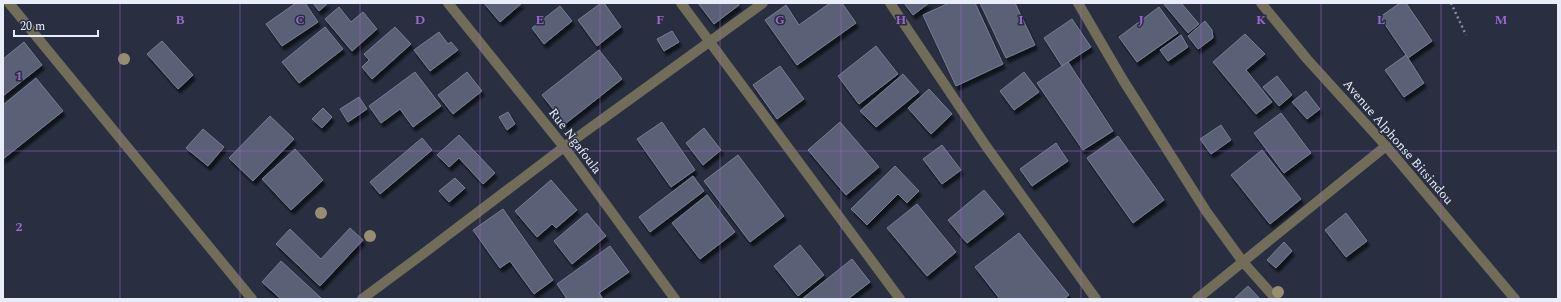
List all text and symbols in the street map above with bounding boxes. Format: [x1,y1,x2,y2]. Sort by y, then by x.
text: B [175,10,185,30]
text: C [295,10,305,30]
text: D [415,10,425,30]
text: E [536,10,545,30]
text: F [656,10,664,30]
text: G [775,10,785,30]
text: H [896,10,907,30]
text: I [1018,10,1024,30]
text: J [1138,10,1144,30]
text: K [1256,10,1266,30]
text: L [1377,10,1385,30]
text: M [1495,10,1508,30]
scale bar [14,12,98,38]
text: 20 m [20,17,45,36]
text: 1 [15,66,23,86]
street label: Avenue Alphonse Bitsindou [1338,75,1458,209]
street label: Rue Ngafoula [544,104,607,179]
text: 2 [15,217,23,237]

